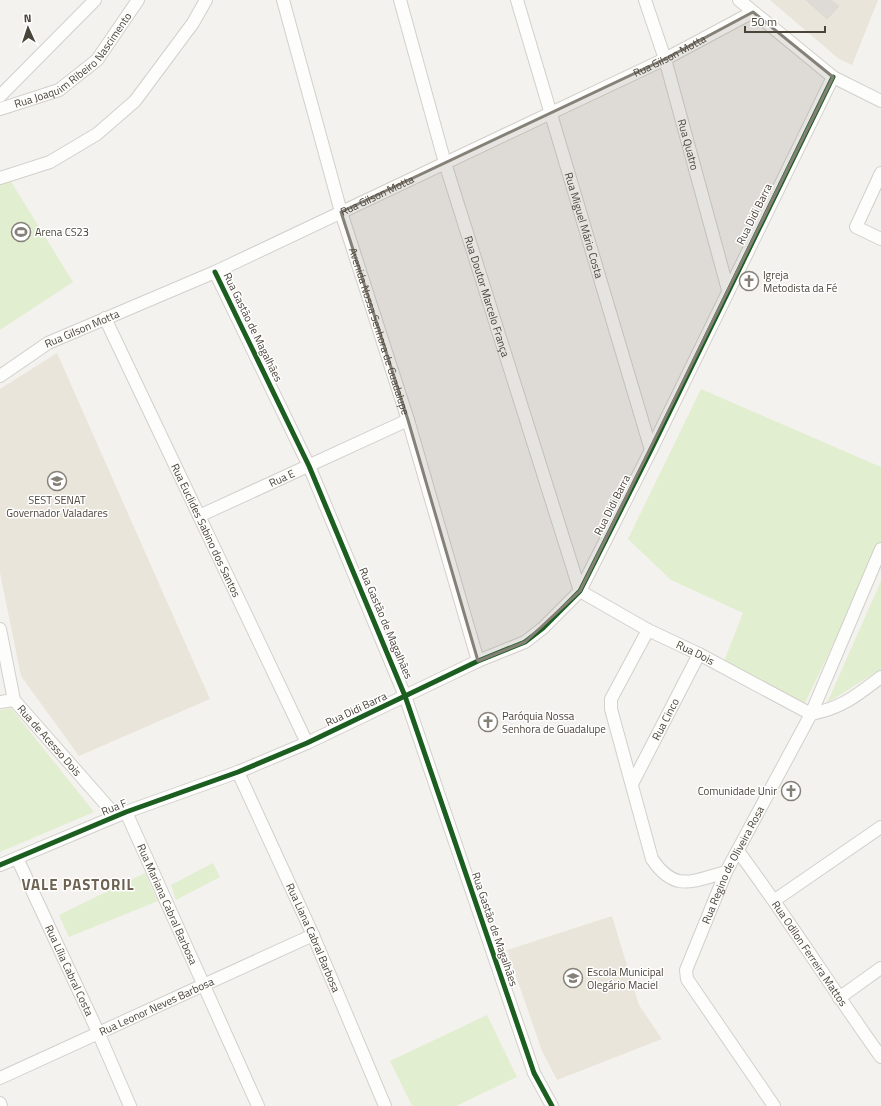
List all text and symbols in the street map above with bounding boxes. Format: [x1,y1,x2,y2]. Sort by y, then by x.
street label: Rua Joaquim Ribeiro Nascimento [7,5,135,109]
north arrow [8,8,48,48]
scale bar [745,8,825,34]
text: 50 m [751,12,777,31]
street label: Rua Gilson Motta [630,30,709,81]
street label: Rua Quatro [674,117,703,172]
street label: Rua Miguel Mário Costa [561,170,608,281]
street label: Rua Gilson Motta [338,171,417,220]
street label: Rua Didi Barra [732,180,776,247]
sports icon: Arena CS23 [10,221,32,243]
place label: Arena CS23 [35,224,89,240]
street label: Rua Doutor Marcelo França [461,234,514,359]
street label: Avenida Nossa Senhora de Guadalupe [345,246,414,417]
place label: Igreja Metodista da Fé [763,267,838,296]
street label: Rua Gastão de Magalhães [220,270,286,384]
church icon: Igreja Metodista da Fé [738,270,760,292]
street label: Rua Gilson Motta [42,305,122,352]
street label: Rua Euclides Sabino dos Santos [167,461,245,600]
street label: Rua E [266,465,297,491]
school or university icon: SEST SENAT Governador Valadares [46,470,68,492]
street label: Rua Didi Barra [590,471,634,538]
place label: SEST SENAT Governador Valadares [6,492,108,521]
street label: Rua Gastão de Magalhães [355,565,417,681]
street label: Rua Dois [674,636,718,669]
street label: Rua Didi Barra [323,688,390,730]
street label: Rua Cinco [648,695,683,743]
street label: Rua de Acesso Dois [14,701,85,779]
place label: Paróquia Nossa Senhora de Guadalupe [502,708,606,737]
church icon: Paróquia Nossa Senhora de Guadalupe [477,711,499,733]
church icon: Comunidade Unir [780,780,802,802]
place label: Comunidade Unir [698,783,777,799]
street label: Rua F [99,795,129,819]
street label: Rua Regino de Oliveira Rosa [698,803,768,926]
street label: Rua Mariana Cabral Barbosa [133,841,202,968]
street label: Rua Gastão de Magalhães [468,870,522,988]
district label: VALE PASTORIL [21,873,135,896]
street label: Rua Liana Cabral Barbosa [282,881,344,995]
street label: Rua Odilon Ferreira Mattos [768,897,851,1009]
street label: Rua Lília Cabral Costa [41,922,98,1019]
place label: Escola Municipal Olegário Maciel [587,964,664,993]
school or university icon: Escola Municipal Olegário Maciel [562,967,584,989]
street label: Rua Leonor Neves Barbosa [96,973,217,1040]

